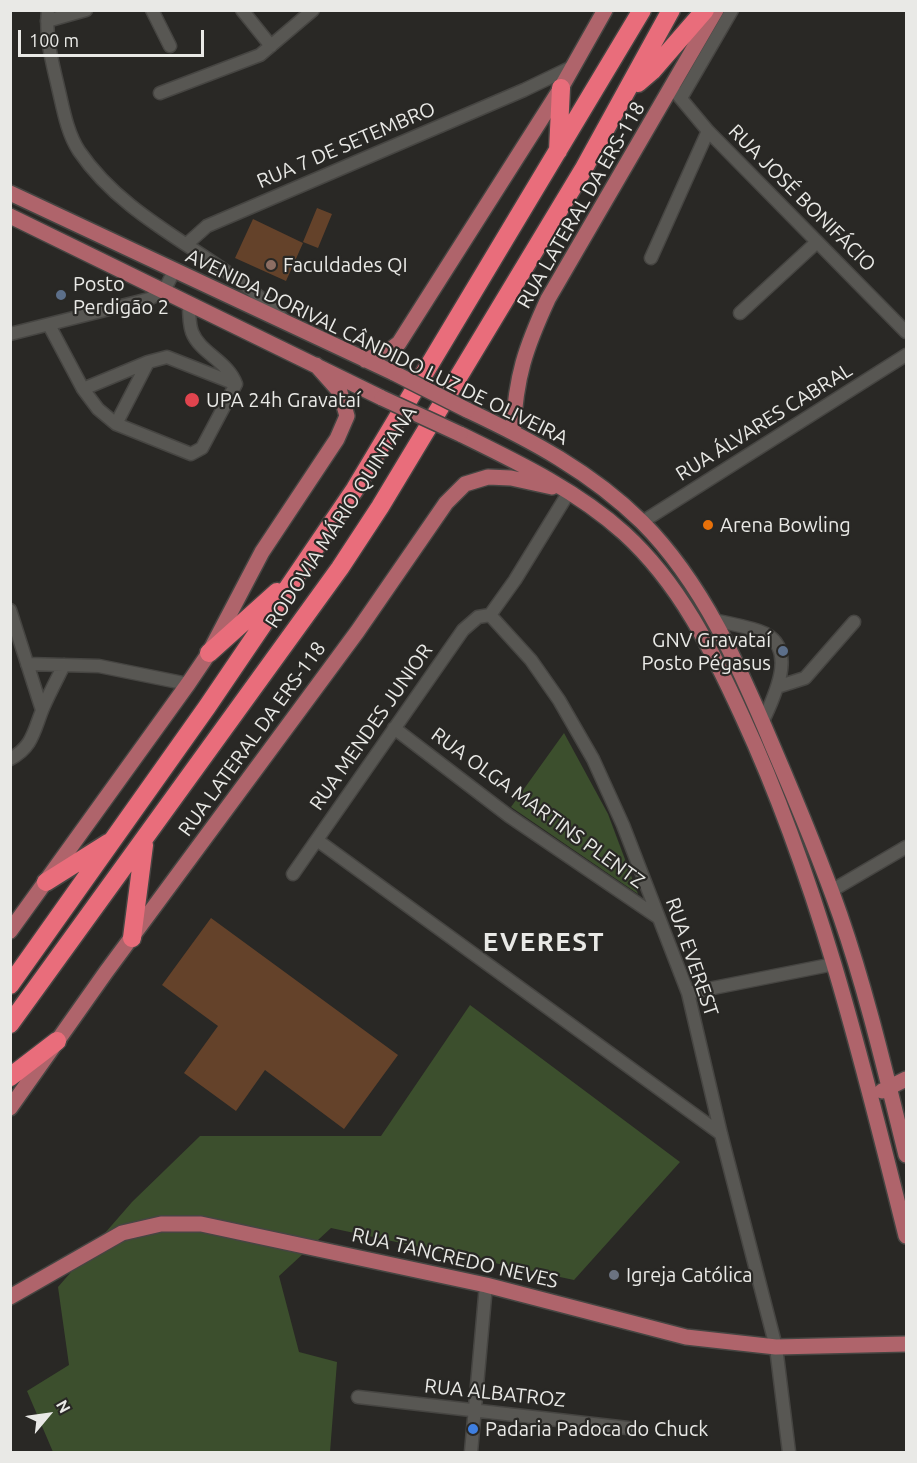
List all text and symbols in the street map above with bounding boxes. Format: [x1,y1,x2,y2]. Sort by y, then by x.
scale bar [21,18,207,56]
text: 100 m [29,30,79,50]
street label: RUA 7 DE SETEMBRO [253,97,439,193]
street label: RUA LATERAL DA ERS-118 [512,97,650,313]
street label: RUA JOSÉ BONIFÁCIO [723,119,881,277]
street label: AVENIDA DORIVAL CÂNDIDO LUZ DE OLIVEIRA [182,244,572,450]
place label: Faculdades QI [283,253,408,277]
marker: Faculdades QI [264,258,278,272]
place label: Posto Perdigão 2 [73,272,169,319]
marker: Posto Perdigão 2 [54,288,68,302]
street label: RUA ÁLVARES CABRAL [672,358,856,486]
place label: UPA 24h Gravataí [206,388,361,412]
marker: UPA 24h Gravataí [183,391,201,409]
street label: RODOVIA MÁRIO QUINTANA [260,402,422,632]
place label: Arena Bowling [720,513,851,537]
marker: Arena Bowling [701,518,715,532]
place label: GNV Gravataí Posto Pégasus [642,628,771,675]
street label: RUA LATERAL DA ERS-118 [173,637,331,841]
street label: RUA MENDES JUNIOR [304,639,438,815]
marker: GNV Gravataí Posto Pégasus [776,644,790,658]
street label: RUA OLGA MARTINS PLENTZ [427,722,649,894]
street label: RUA EVEREST [660,894,724,1020]
district label: EVEREST [483,926,605,958]
street label: RUA TANCREDO NEVES [349,1223,561,1293]
place label: Igreja Católica [626,1263,753,1287]
marker: Igreja Católica [607,1268,621,1282]
street label: RUA ALBATROZ [423,1374,567,1412]
north arrow [18,1385,78,1445]
text: N [53,1397,75,1416]
place label: Padaria Padoca do Chuck [485,1417,708,1441]
marker: Padaria Padoca do Chuck [466,1422,480,1436]

